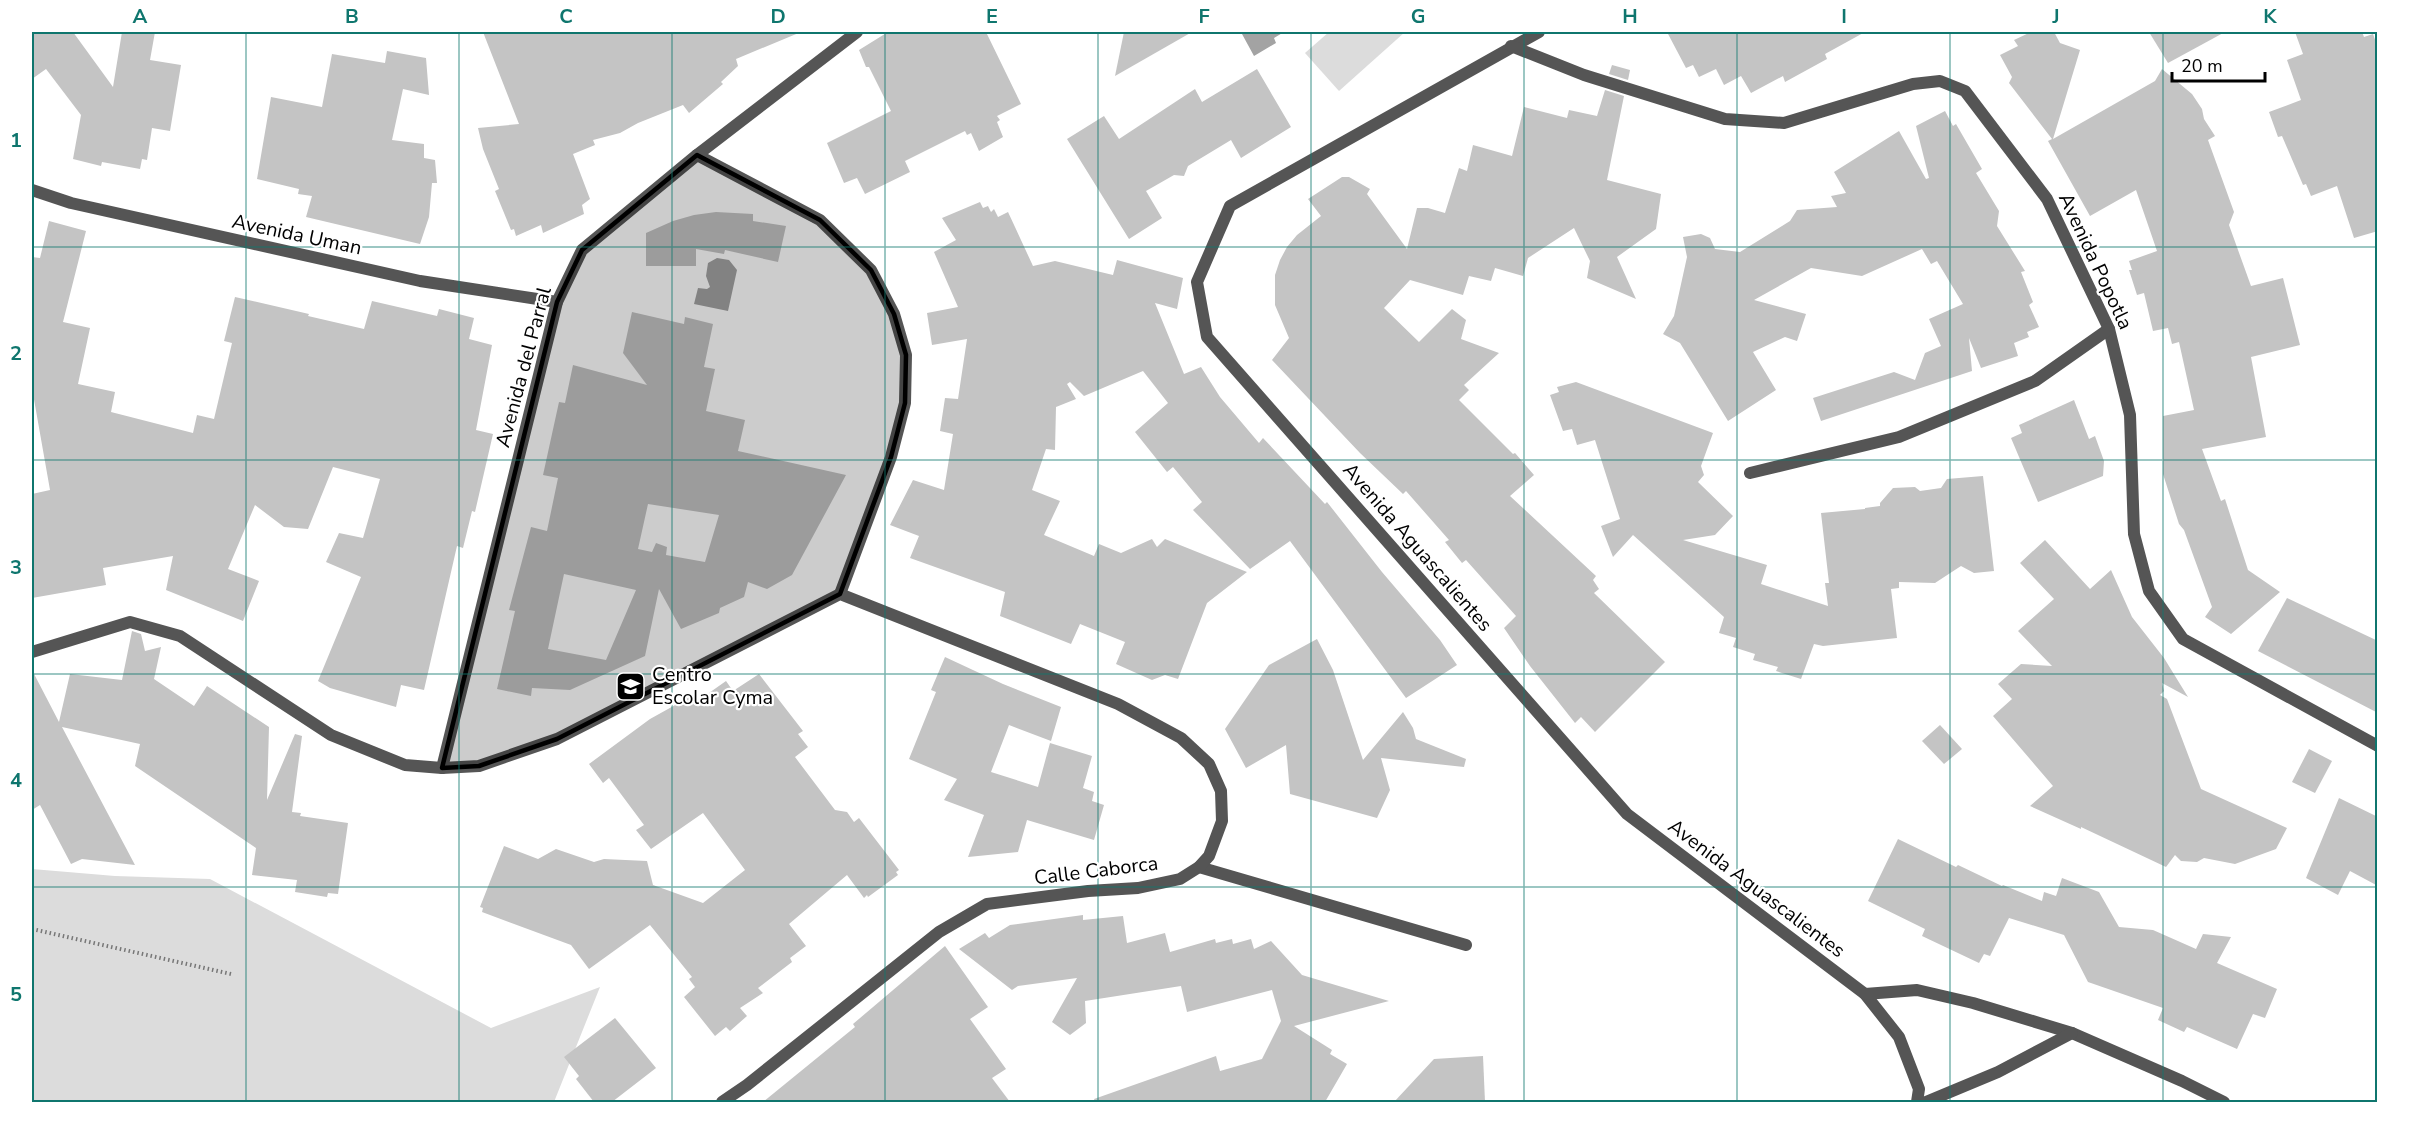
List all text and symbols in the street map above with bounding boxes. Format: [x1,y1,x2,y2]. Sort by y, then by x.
text: A [133,3,148,30]
text: B [345,3,359,30]
text: C [559,3,573,30]
text: D [770,3,786,30]
text: E [986,3,998,30]
text: F [1198,3,1210,30]
text: G [1411,3,1425,30]
text: H [1622,3,1638,30]
text: I [1841,3,1847,30]
text: J [2051,3,2060,30]
text: K [2263,3,2277,30]
scale bar [2172,45,2265,83]
text: 20 m [2181,54,2223,78]
text: 1 [10,127,22,154]
street label: Avenida Popotla [2052,189,2139,334]
street label: Avenida Uman [230,208,364,261]
street label: Avenida del Parral [489,284,558,450]
text: 2 [10,340,22,367]
street label: Avenida Aguascalientes [1337,457,1498,637]
text: 3 [10,554,22,581]
place label: Centro Escolar Cyma [652,661,773,711]
school or university icon: Centro Escolar Cyma [615,670,647,702]
text: 4 [10,767,22,794]
street label: Avenida Aguascalientes [1663,813,1851,964]
street label: Calle Caborca [1033,850,1160,891]
text: 5 [10,981,22,1008]

